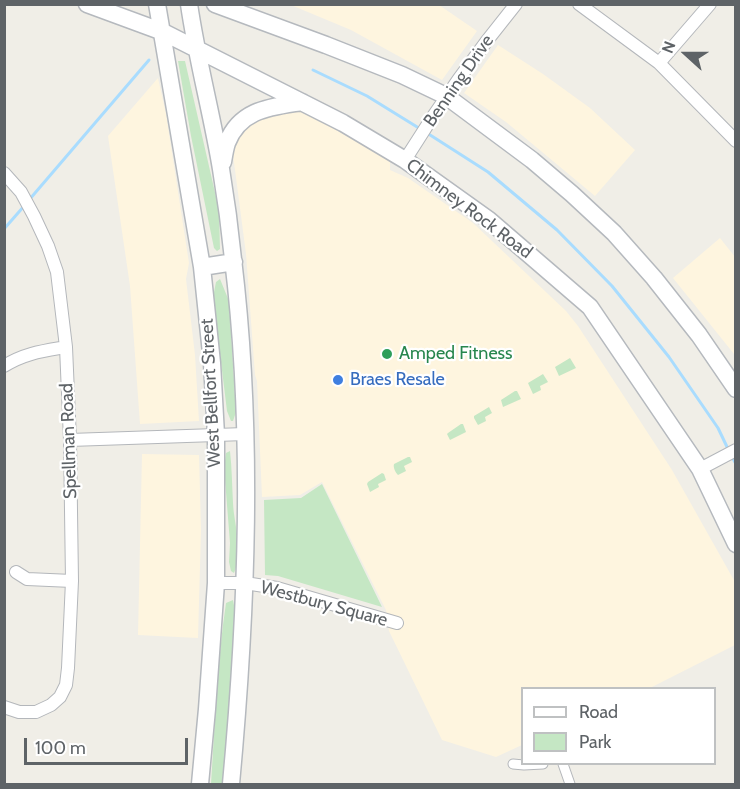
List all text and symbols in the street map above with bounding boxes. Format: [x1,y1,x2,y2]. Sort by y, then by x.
north arrow [656,24,716,84]
street label: Benning Drive [419,31,499,131]
text: N [658,39,680,56]
street label: Chimney Rock Road [402,154,536,264]
street label: West Bellfort Street [196,318,226,468]
place label: Amped Fitness [399,343,513,365]
marker: Amped Fitness [380,347,394,361]
place label: Braes Resale [350,369,445,391]
marker: Braes Resale [331,373,345,387]
street label: Spellman Road [56,383,82,499]
street label: Westbury Square [258,577,390,631]
legend [521,687,716,765]
text: Road [579,701,618,723]
scale bar [27,726,190,764]
text: Park [579,731,611,753]
text: 100 m [35,737,86,759]

